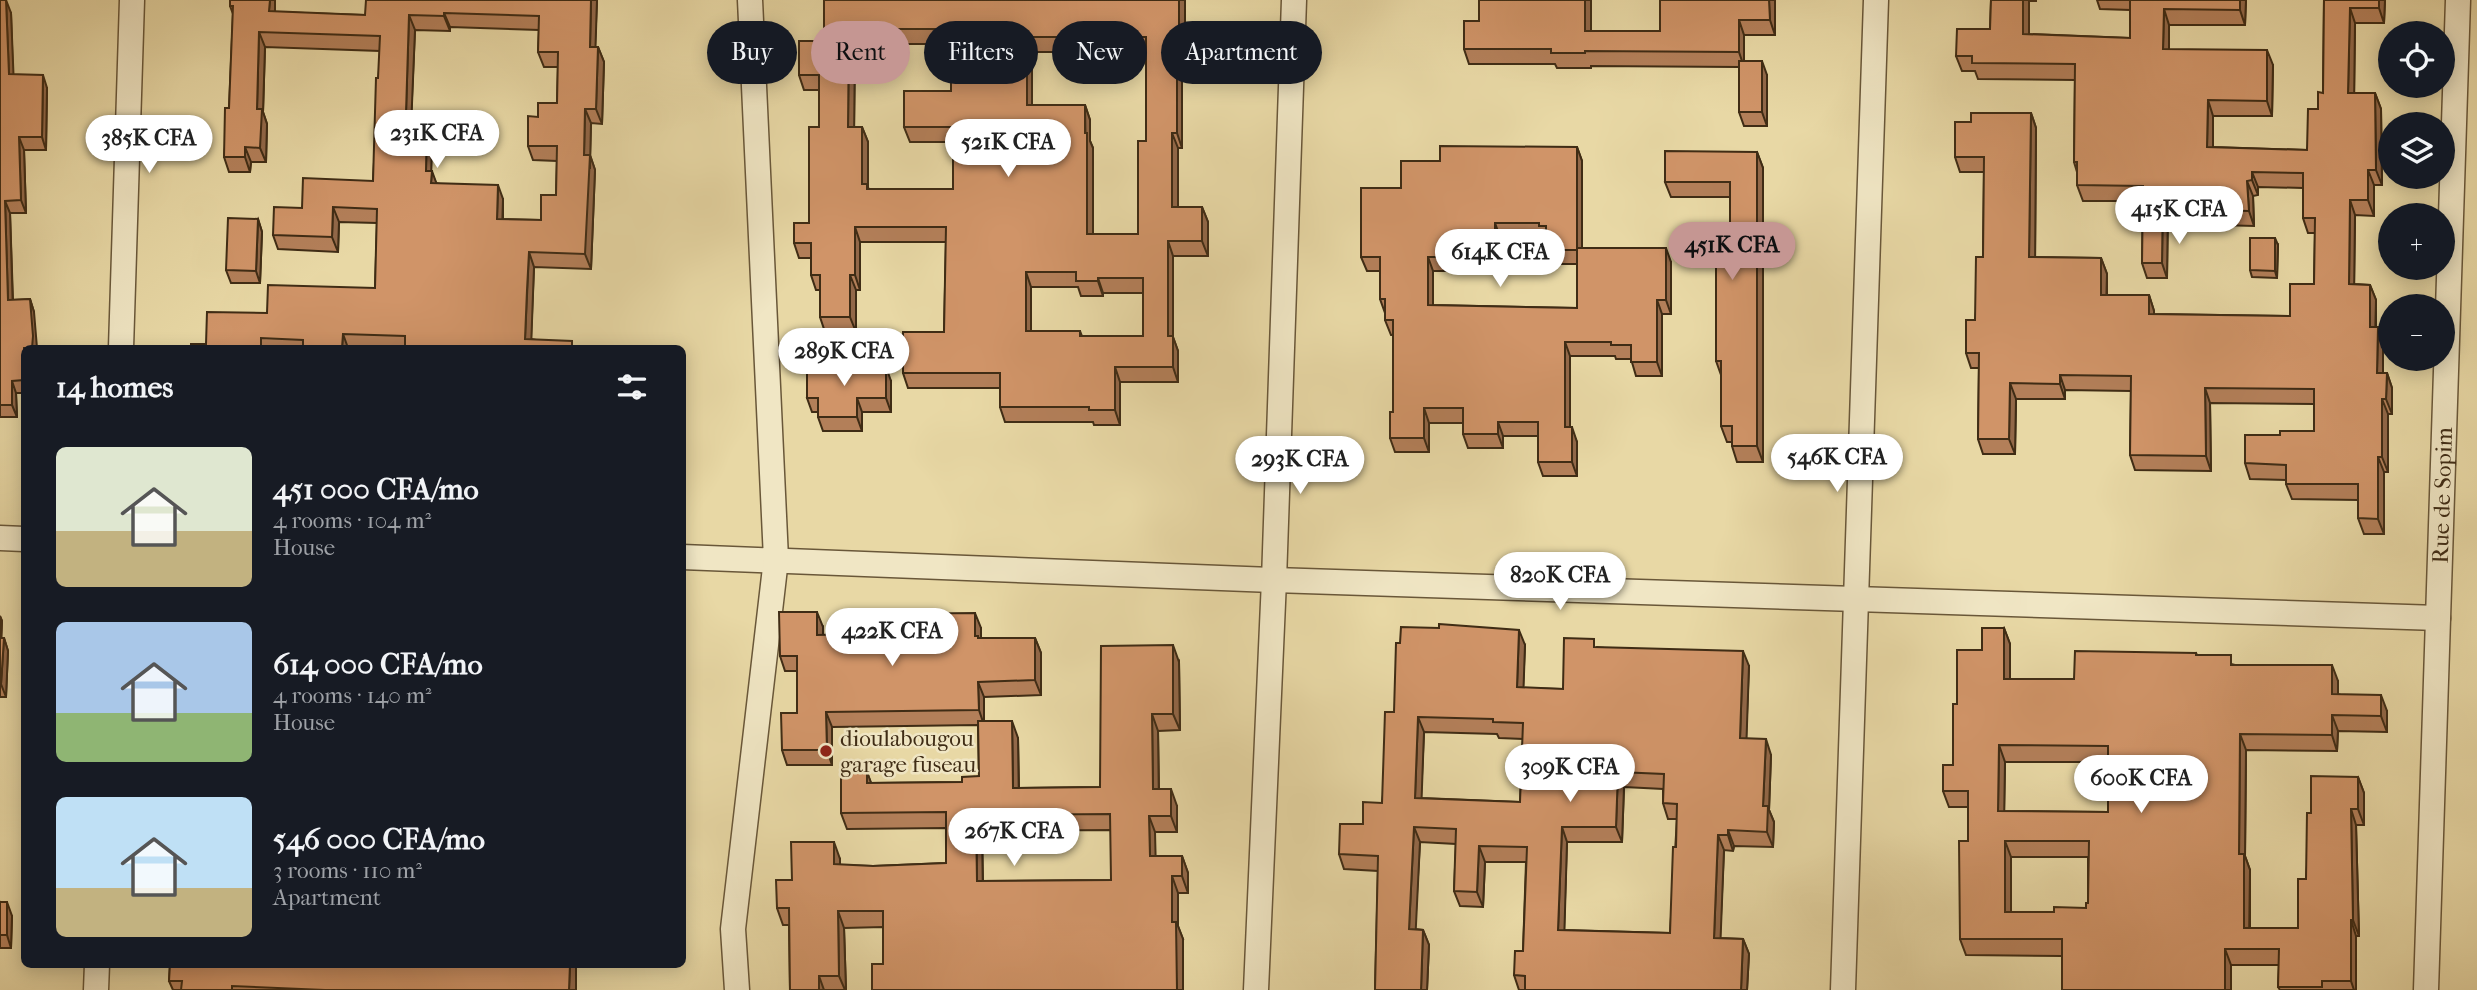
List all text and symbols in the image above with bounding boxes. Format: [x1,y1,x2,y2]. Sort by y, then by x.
chip: Buy [707,21,797,84]
chip: Rent [811,21,910,84]
chip: Filters [924,21,1038,84]
chip: New [1052,21,1147,84]
chip: Apartment [1161,21,1322,84]
map controls [2378,21,2455,371]
button: locate [2378,21,2455,98]
pin: 231K CFA [365,110,509,170]
button: layers [2378,112,2455,189]
pin: 385K CFA [77,116,221,175]
text: 231K CFA [390,119,484,146]
pin: 521K CFA [936,120,1080,179]
text: 385K CFA [102,124,196,151]
text: 521K CFA [961,128,1055,155]
pin: 415K CFA [2107,187,2251,246]
text: 415K CFA [2131,195,2227,222]
button: + [2378,203,2455,280]
pin: 451K CFA [1660,222,1804,282]
pin: 614K CFA [1428,230,1572,289]
text: 451K CFA [1684,231,1780,258]
text: 614K CFA [1451,238,1549,265]
button: − [2378,294,2455,371]
pin: 289K CFA [772,328,916,388]
text: 289K CFA [794,337,894,364]
icon: filters [613,368,651,406]
text: 14 homes [56,370,173,405]
street label: Rue de Sopim [2426,427,2458,564]
pin: 546K CFA [1765,434,1909,494]
pin: 293K CFA [1228,436,1372,496]
text: 546K CFA [1787,443,1887,470]
text: 293K CFA [1251,445,1349,472]
text: 451 000 CFA/mo [273,472,479,507]
icon: home [112,475,196,559]
text: 4 rooms · 104 m² [273,507,431,534]
text: House [273,534,335,561]
pin: 820K CFA [1488,552,1632,612]
text: 820K CFA [1510,561,1610,588]
pin: 422K CFA [820,608,964,668]
text: 422K CFA [841,617,943,644]
text: 614 000 CFA/mo [273,647,483,682]
icon: home [112,650,196,734]
text: 4 rooms · 140 m² [273,682,432,709]
text: House [273,709,335,736]
place label: dioulabougou garage fuseau [840,725,976,778]
marker: dioulabougou garage fuseau [818,743,834,759]
pin: 309K CFA [1498,744,1642,804]
text: 309K CFA [1521,753,1619,780]
pin: 600K CFA [2069,756,2213,815]
text: 600K CFA [2090,764,2192,791]
pin: 267K CFA [942,808,1086,868]
text: 267K CFA [964,817,1064,844]
text: 546 000 CFA/mo [273,822,485,857]
icon: home [112,825,196,909]
text: 3 rooms · 110 m² [273,857,422,884]
text: Apartment [273,884,381,911]

